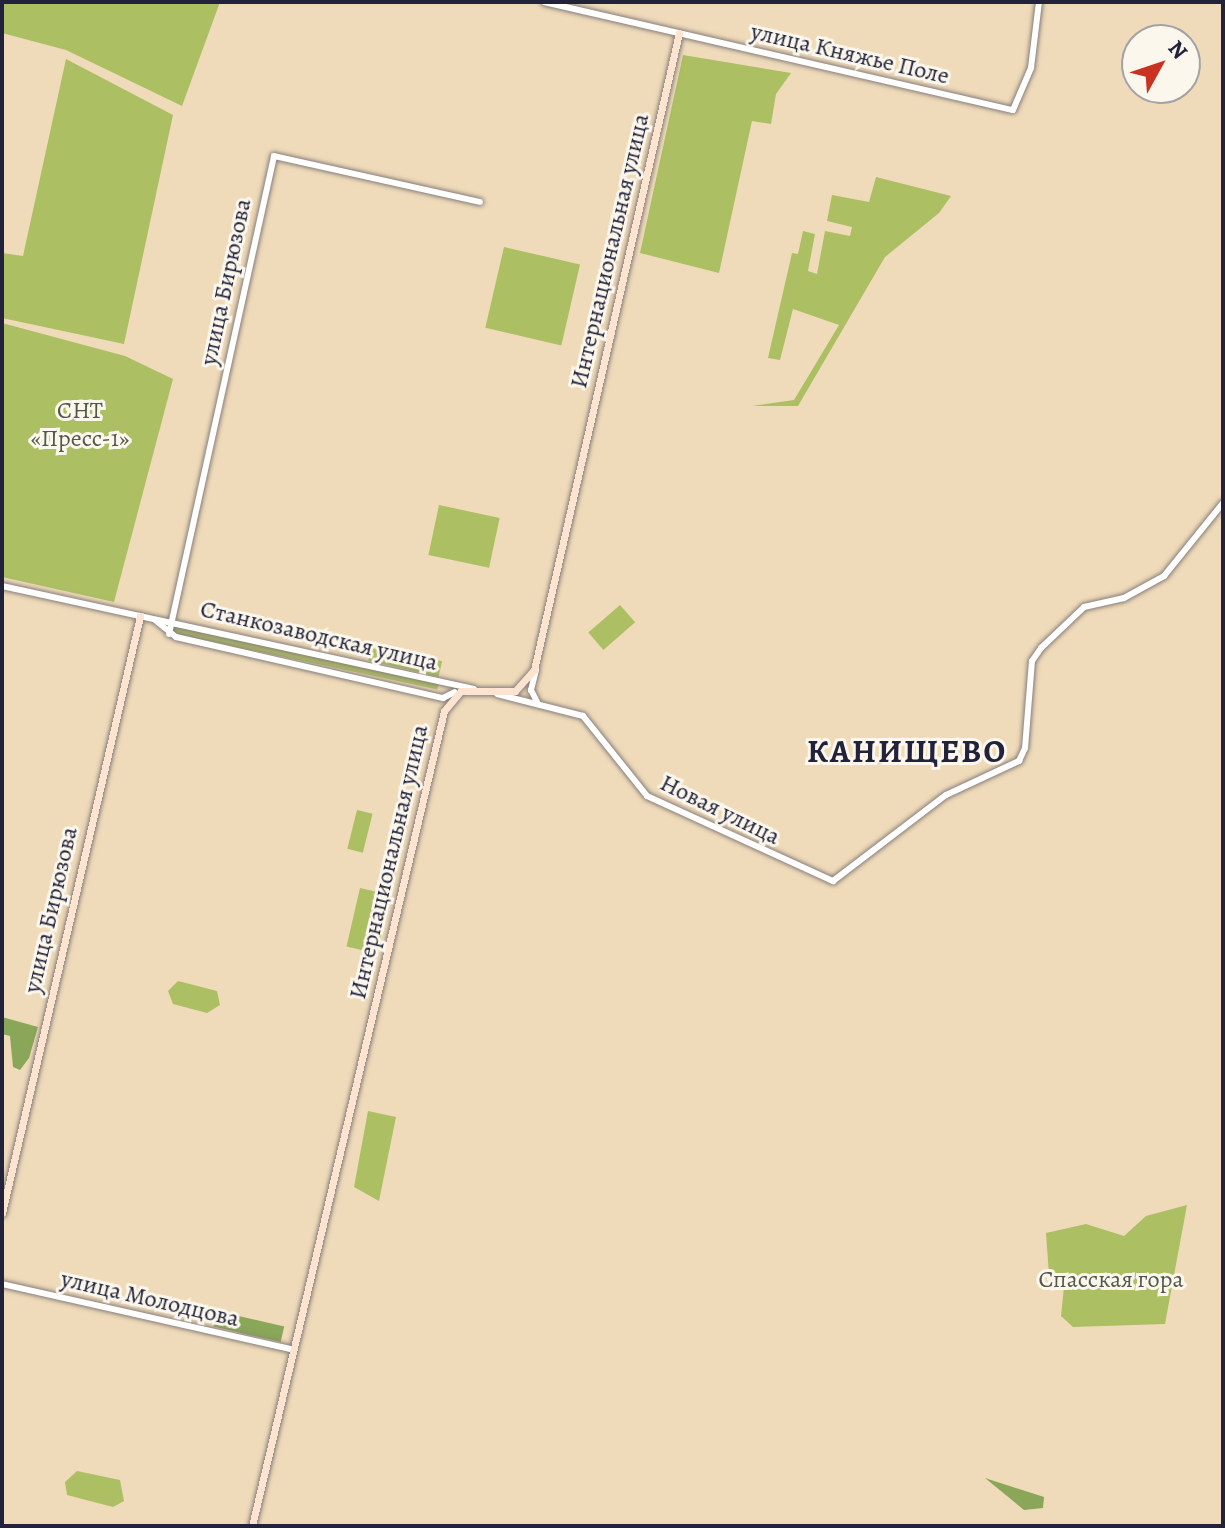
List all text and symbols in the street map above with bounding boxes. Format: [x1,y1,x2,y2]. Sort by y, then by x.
street label: улица Княжье Поле [748,17,952,91]
north arrow [1121,24,1201,104]
text: N [1161,34,1194,66]
street label: Интернациональная улица [564,111,656,391]
street label: улица Бирюзова [194,196,258,368]
park label: СНТ «Пресс-1» [31,397,129,453]
street label: Станкозаводская улица [198,595,440,677]
street label: Интернациональная улица [343,722,435,1002]
district label: КАНИЩЕВО [807,732,1007,770]
street label: Новая улица [655,769,785,851]
street label: улица Бирюзова [18,824,84,996]
street label: улица Молодцова [58,1265,242,1333]
park label: Спасская гора [1039,1266,1183,1294]

